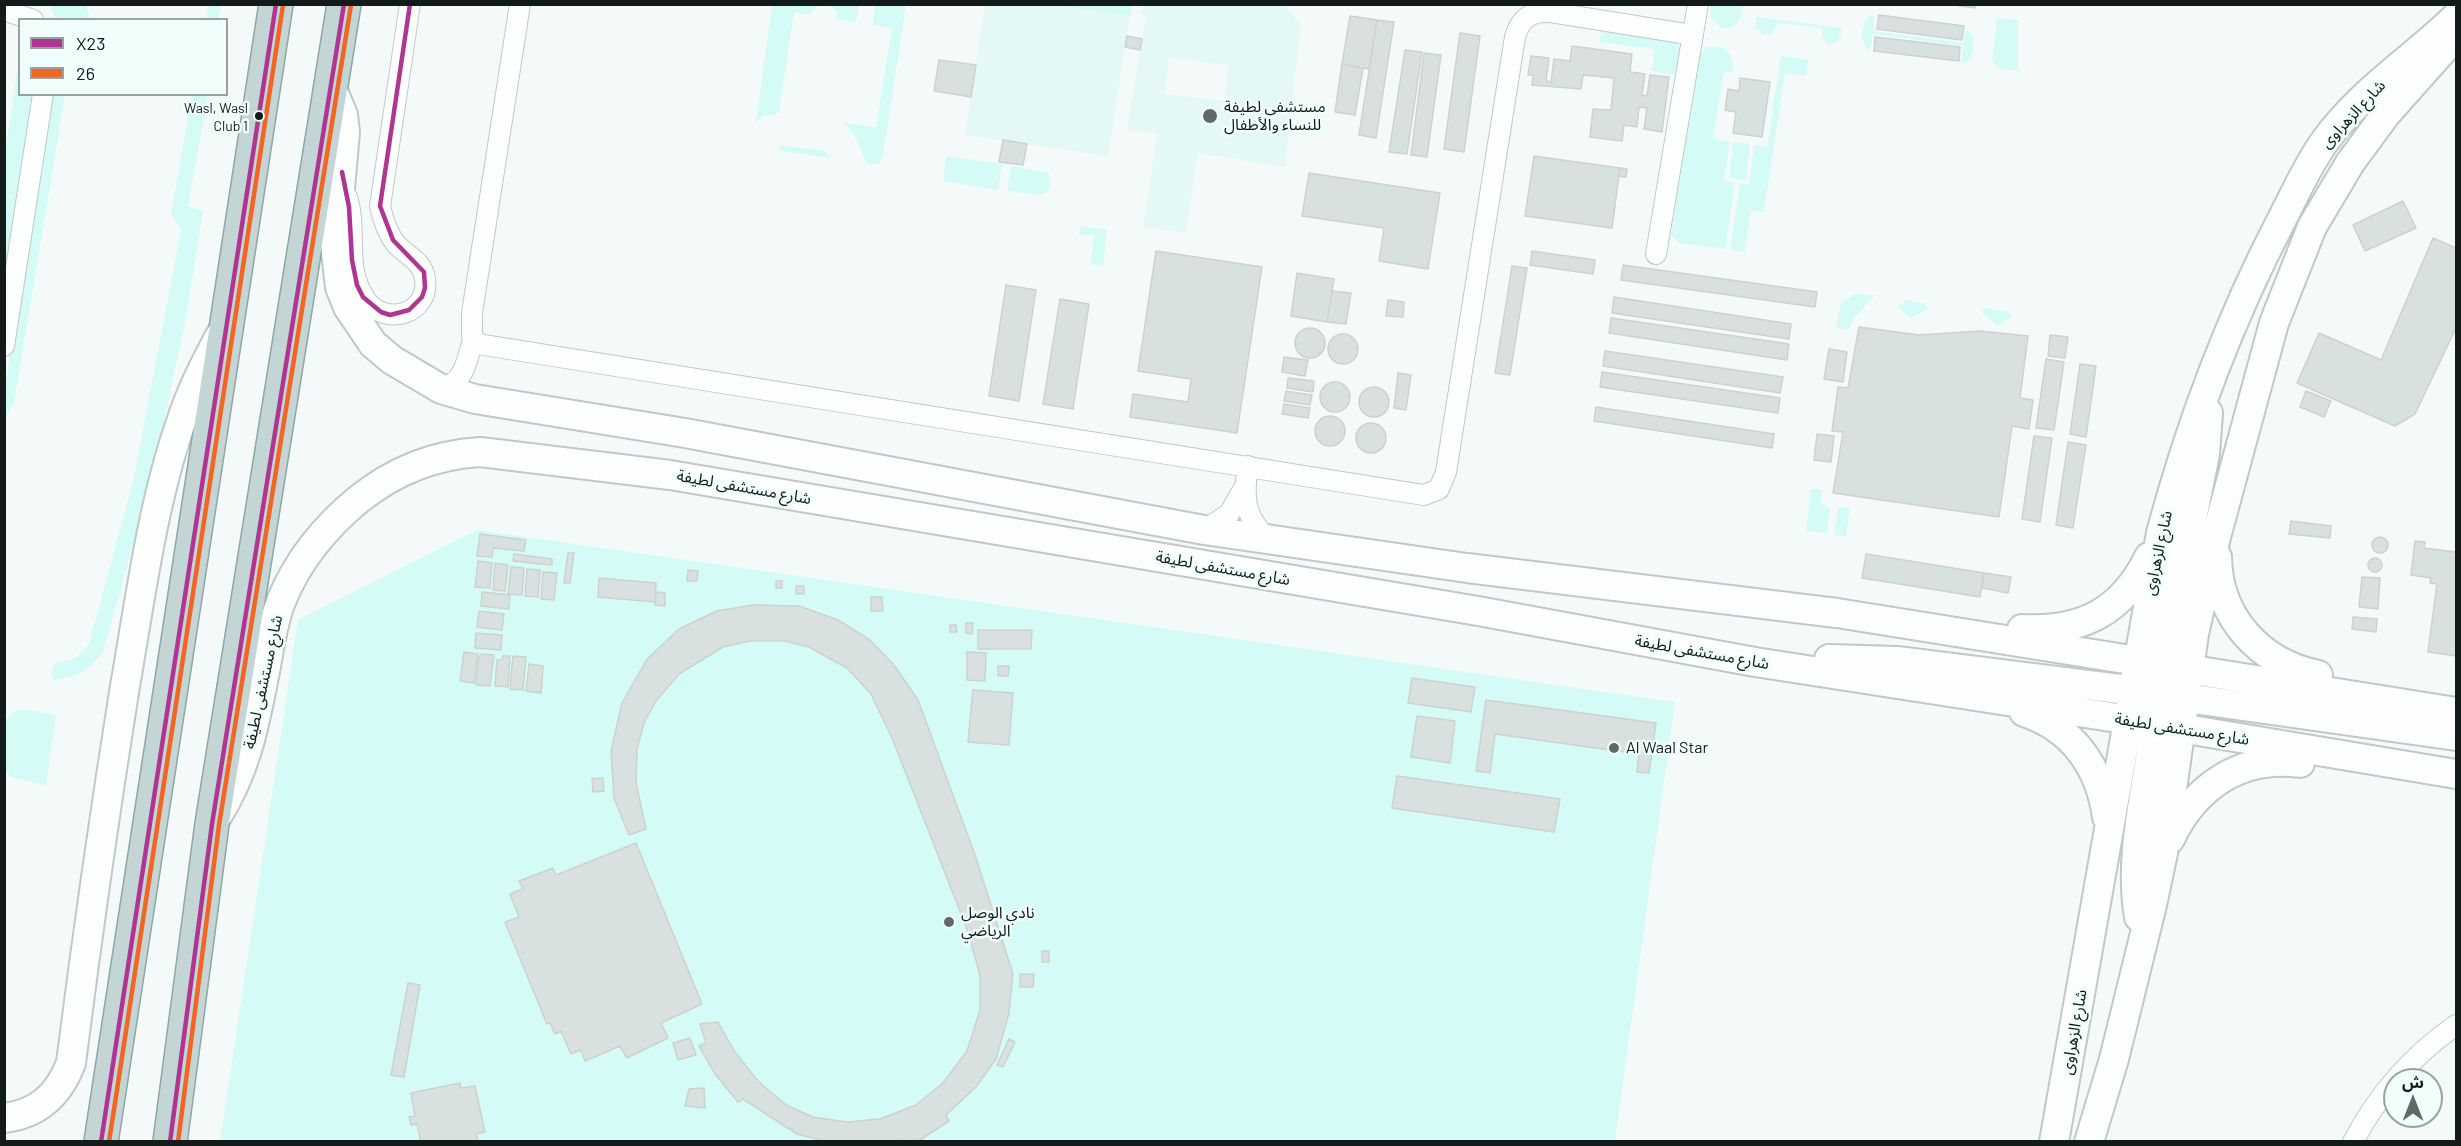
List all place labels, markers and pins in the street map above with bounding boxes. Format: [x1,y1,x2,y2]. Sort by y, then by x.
place label: مستشفى لطيفة للنساء والأطفال [1224,97,1326,135]
place label: Wasl, Wasl Club 1 [184,100,248,132]
marker: مستشفى لطيفة للنساء والأطفال [1201,107,1219,125]
marker: Wasl, Wasl Club 1 [253,110,265,122]
place label: Al Waal Star [1626,738,1708,758]
marker: Al Waal Star [1607,741,1621,755]
place label: نادي الوصل الرياضي [961,903,1035,941]
marker: نادي الوصل الرياضي [942,915,956,929]

